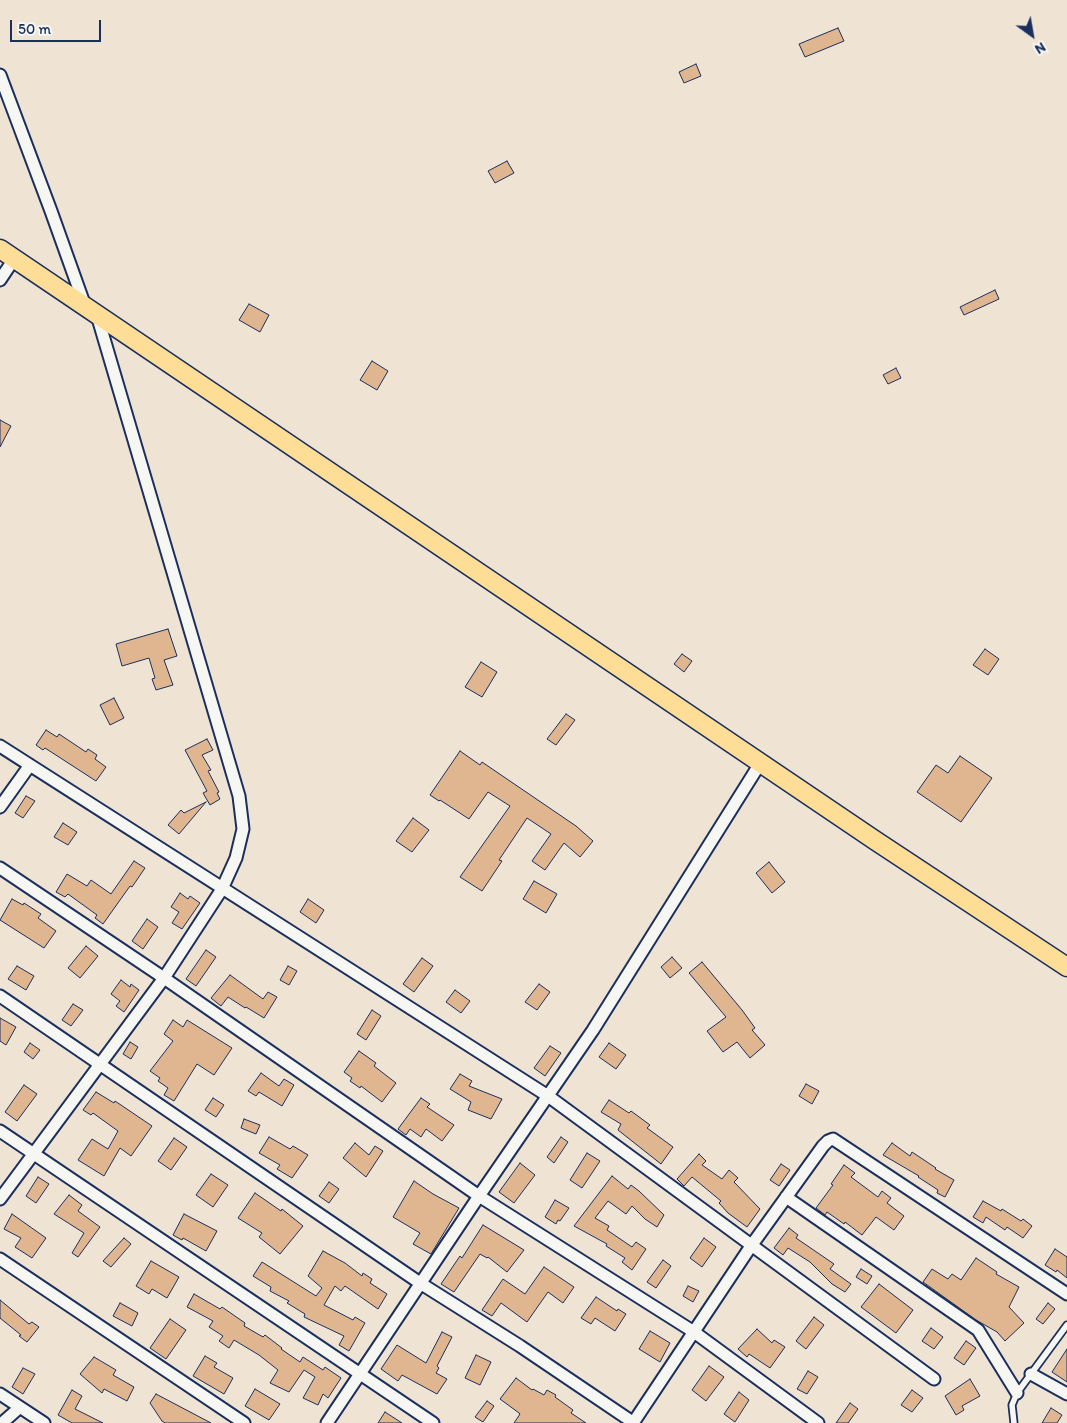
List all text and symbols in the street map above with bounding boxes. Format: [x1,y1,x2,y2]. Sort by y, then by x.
scale bar [12,10,104,42]
north arrow [1007,10,1057,60]
text: 50 m [18,20,51,38]
text: N [1032,38,1049,58]

